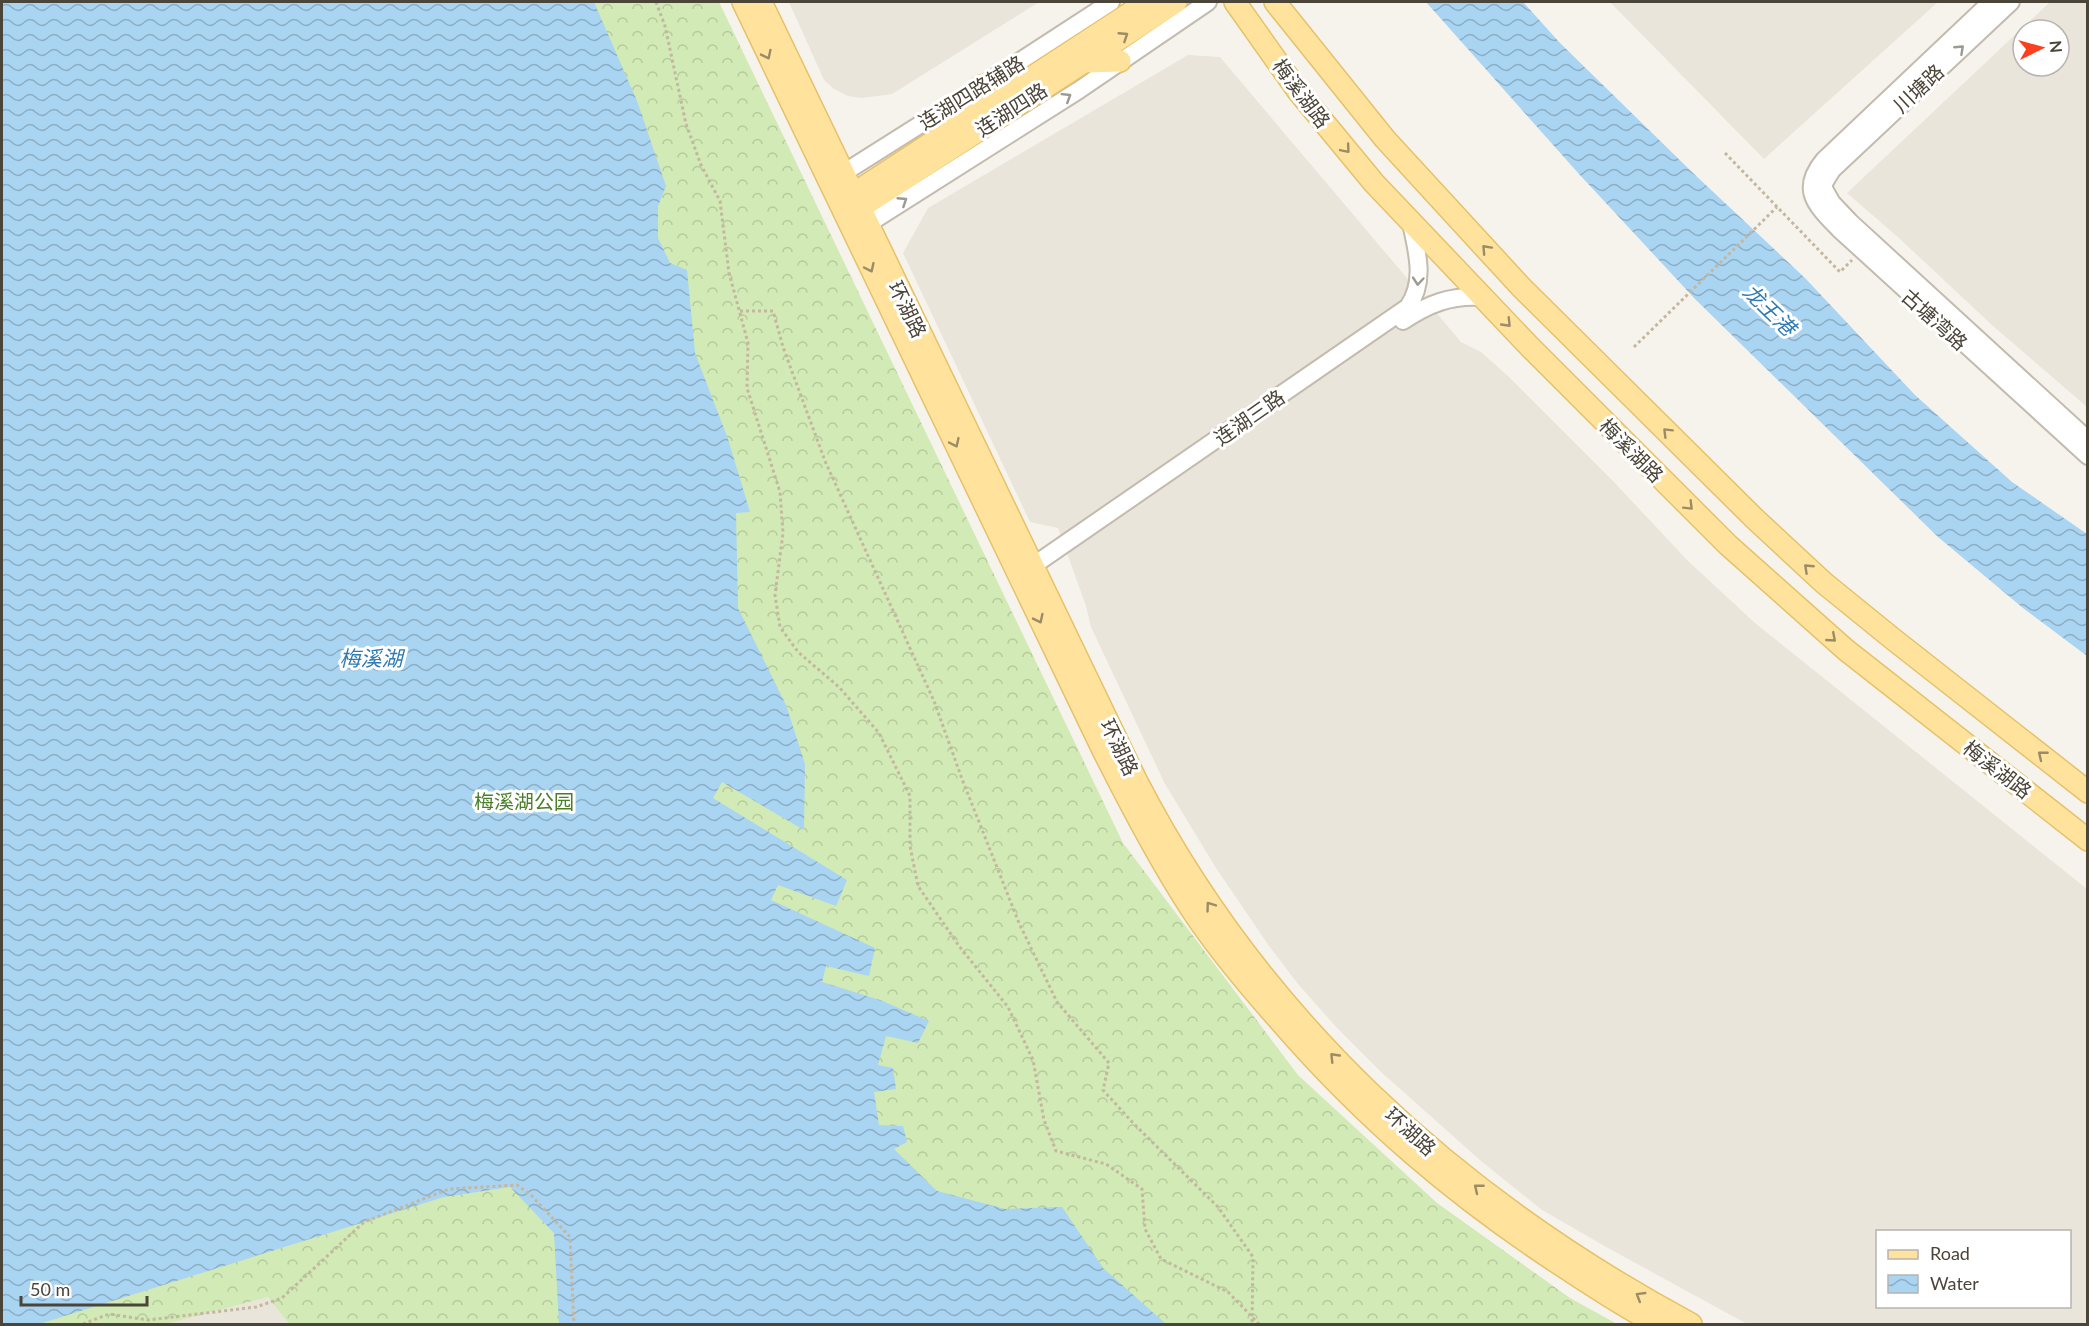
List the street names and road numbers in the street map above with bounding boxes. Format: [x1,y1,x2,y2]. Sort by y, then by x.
street label: 连湖四路辅路 [914,50,1028,134]
street label: 梅溪湖路 [1268,54,1336,132]
street label: 川塘路 [1888,59,1948,117]
street label: 连湖四路 [971,77,1051,141]
street label: 环湖路 [884,277,932,341]
street label: 古塘湾路 [1897,283,1973,355]
street label: 连湖三路 [1209,384,1289,450]
street label: 梅溪湖路 [1595,413,1669,487]
street label: 环湖路 [1096,715,1144,779]
street label: 梅溪湖路 [1959,735,2037,803]
street label: 环湖路 [1381,1102,1441,1160]

